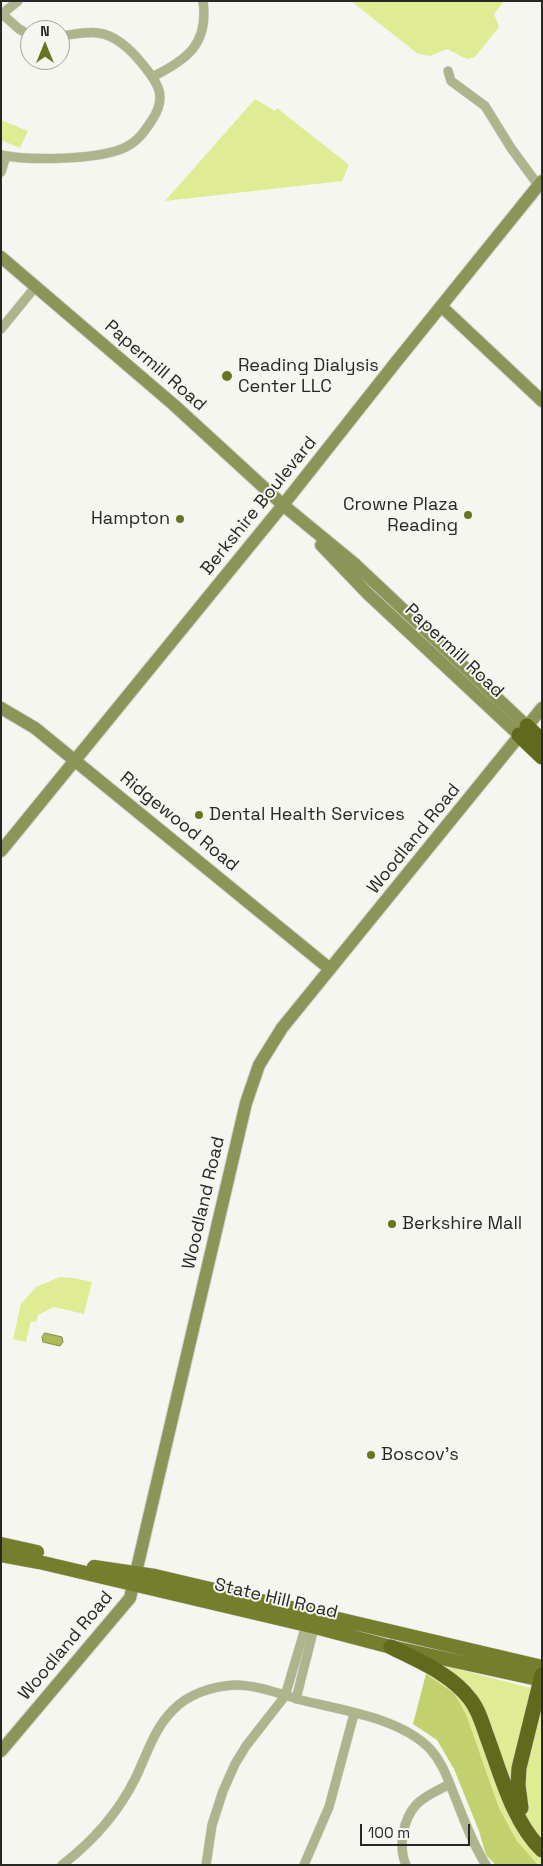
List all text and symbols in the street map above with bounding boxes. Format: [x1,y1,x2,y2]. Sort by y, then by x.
north arrow [20,20,70,70]
text: N [40,22,50,40]
street label: Papermill Road [100,316,210,416]
place label: Reading Dialysis Center LLC [238,355,379,398]
marker: Reading Dialysis Center LLC [220,369,234,383]
street label: Berkshire Boulevard [196,432,322,580]
place label: Crowne Plaza Reading [343,494,458,536]
place label: Hampton [91,508,170,530]
marker: Crowne Plaza Reading [462,509,474,521]
marker: Hampton [174,513,186,525]
street label: Papermill Road [400,600,508,702]
street label: Ridgewood Road [115,768,243,876]
street label: Woodland Road [363,780,465,898]
place label: Dental Health Services [209,804,405,826]
marker: Dental Health Services [193,809,205,821]
street label: Woodland Road [178,1135,230,1271]
place label: Berkshire Mall [402,1213,522,1235]
marker: Berkshire Mall [386,1218,398,1230]
place label: Boscov's [381,1444,459,1466]
marker: Boscov's [365,1449,377,1461]
street label: State Hill Road [212,1574,340,1624]
street label: Woodland Road [14,1587,118,1705]
scale bar [363,1814,473,1846]
text: 100 m [368,1823,410,1842]

